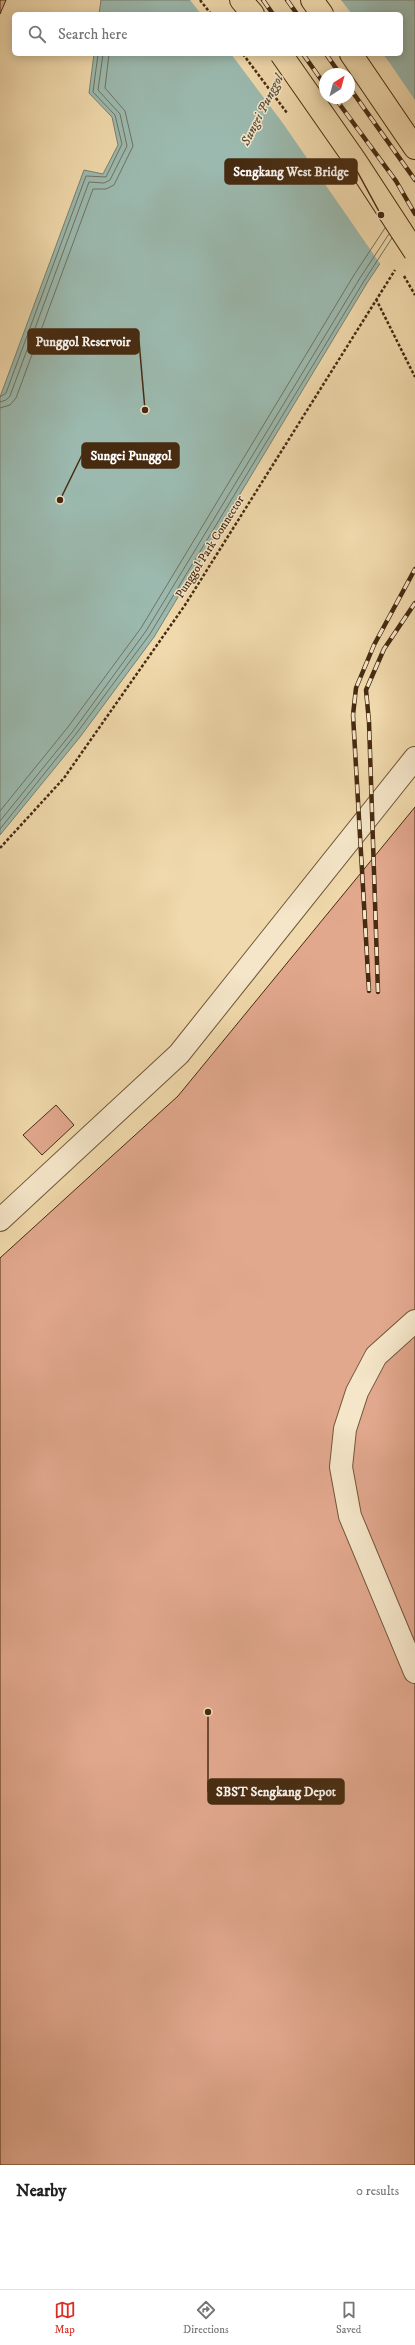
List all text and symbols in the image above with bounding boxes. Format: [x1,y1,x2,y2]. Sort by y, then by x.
search box [12,12,403,56]
icon: search [26,23,48,45]
text: Search here [58,25,127,44]
north arrow [319,68,355,104]
water label: Sungei Punggol [237,70,287,149]
callout: Sengkang West Bridge [225,159,357,184]
text: Sengkang West Bridge [233,164,349,181]
callout: Punggol Reservoir [28,329,139,354]
text: Punggol Reservoir [35,334,131,351]
callout: Sungei Punggol [82,443,179,468]
text: Sungei Punggol [90,448,173,465]
street label: Punggol Park Connector [172,492,248,601]
callout: SBST Sengkang Depot [208,1779,344,1804]
text: SBST Sengkang Depot [216,1784,337,1801]
text: Nearby [16,2180,66,2202]
text: 0 results [356,2183,399,2199]
tab: Map [54,2299,76,2337]
tab: Directions [183,2299,229,2337]
tab: Saved [336,2299,361,2337]

